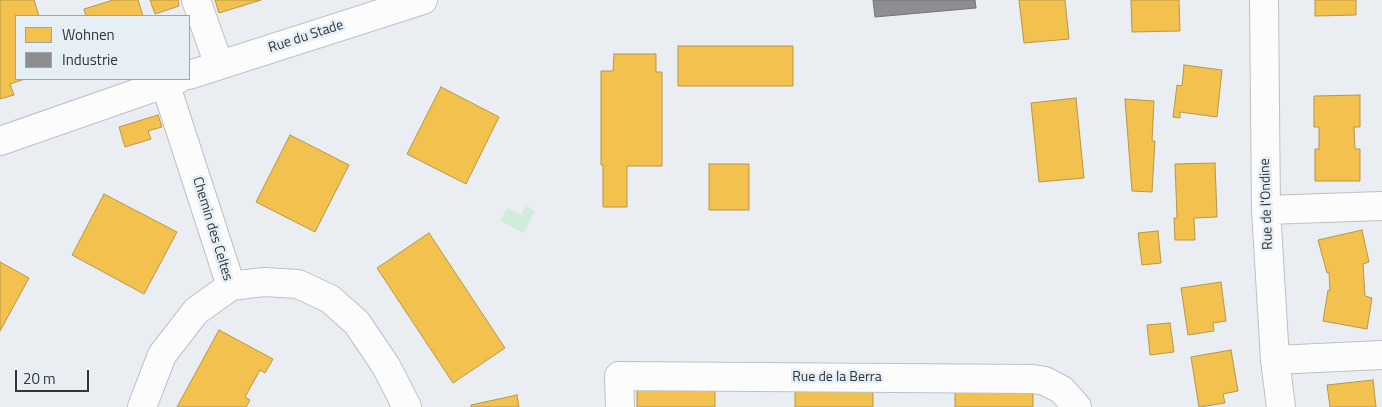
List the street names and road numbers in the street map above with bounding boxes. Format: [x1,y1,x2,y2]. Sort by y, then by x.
street label: Rue du Stade [266,17,346,57]
street label: Rue de l'Ondine [1257,158,1277,250]
street label: Chemin des Celtes [188,175,236,283]
street label: Rue de la Berra [792,370,882,386]

